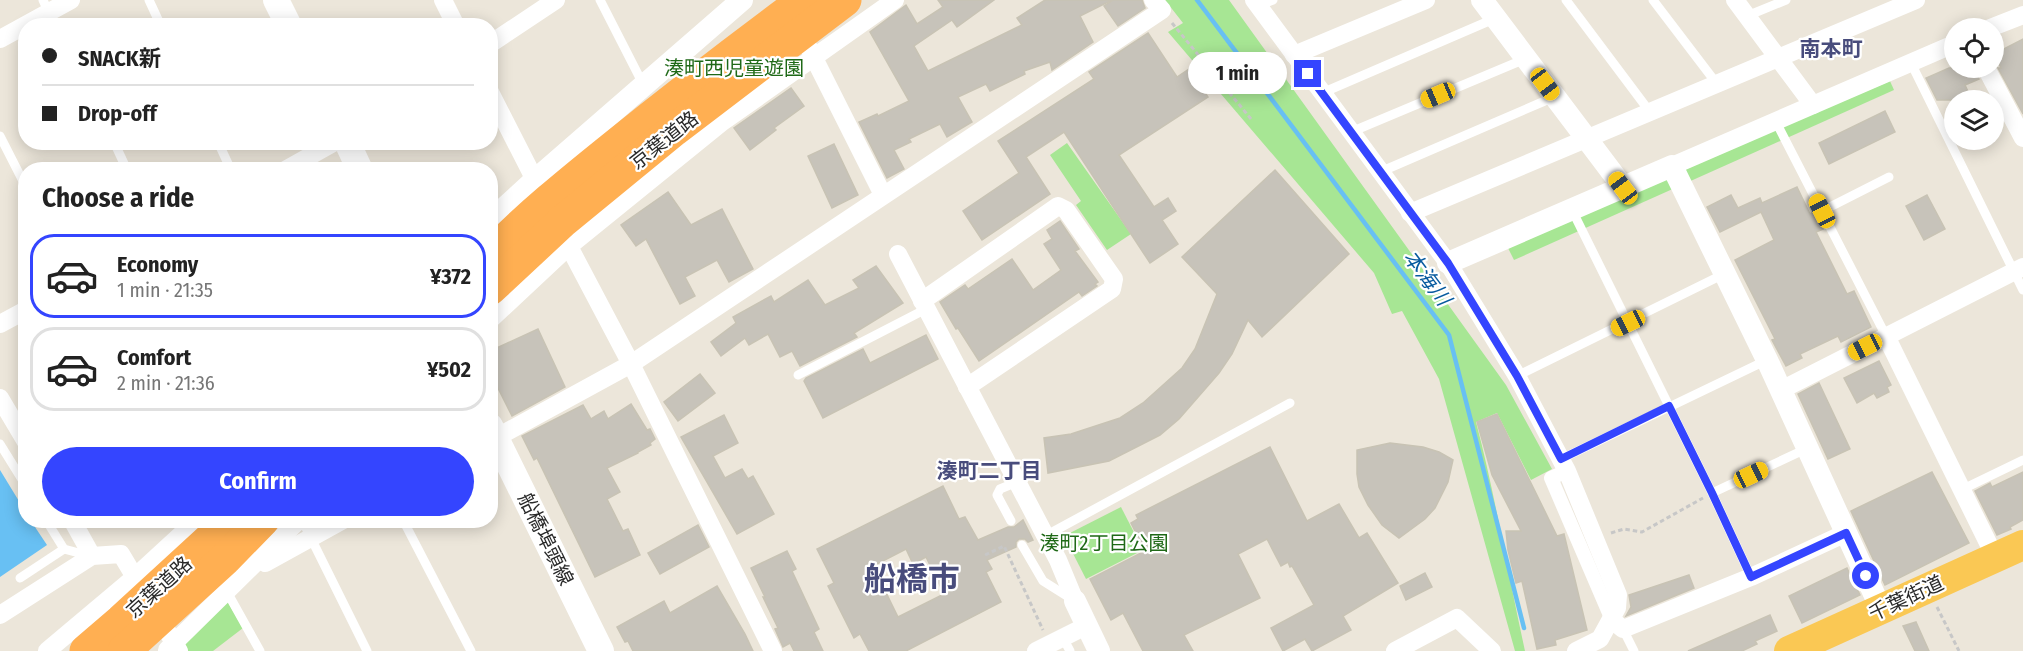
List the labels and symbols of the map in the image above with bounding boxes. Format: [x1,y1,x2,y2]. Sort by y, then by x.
district label: 南本町 [1800,36,1863,62]
callout: 1 min [1188,53,1287,95]
park label: 湊町西児童遊園 [664,56,804,80]
route end [1294,60,1321,87]
car [1527,64,1563,104]
car [1418,80,1458,110]
street label: 京葉道路 [625,106,703,174]
car [1605,168,1641,208]
car [1806,191,1838,231]
water label: 本海川 [1398,245,1458,313]
car [1608,307,1648,339]
car [1845,331,1885,363]
district label: 湊町二丁目 [937,458,1042,484]
car [1731,459,1771,491]
street label: 船橋埠頭線 [513,489,579,589]
park label: 湊町2丁目公園 [1040,531,1168,555]
street label: 京葉道路 [121,551,197,623]
district label: 船橋市 [864,560,960,598]
route start [1852,562,1879,589]
street label: 千葉街道 [1865,570,1947,626]

